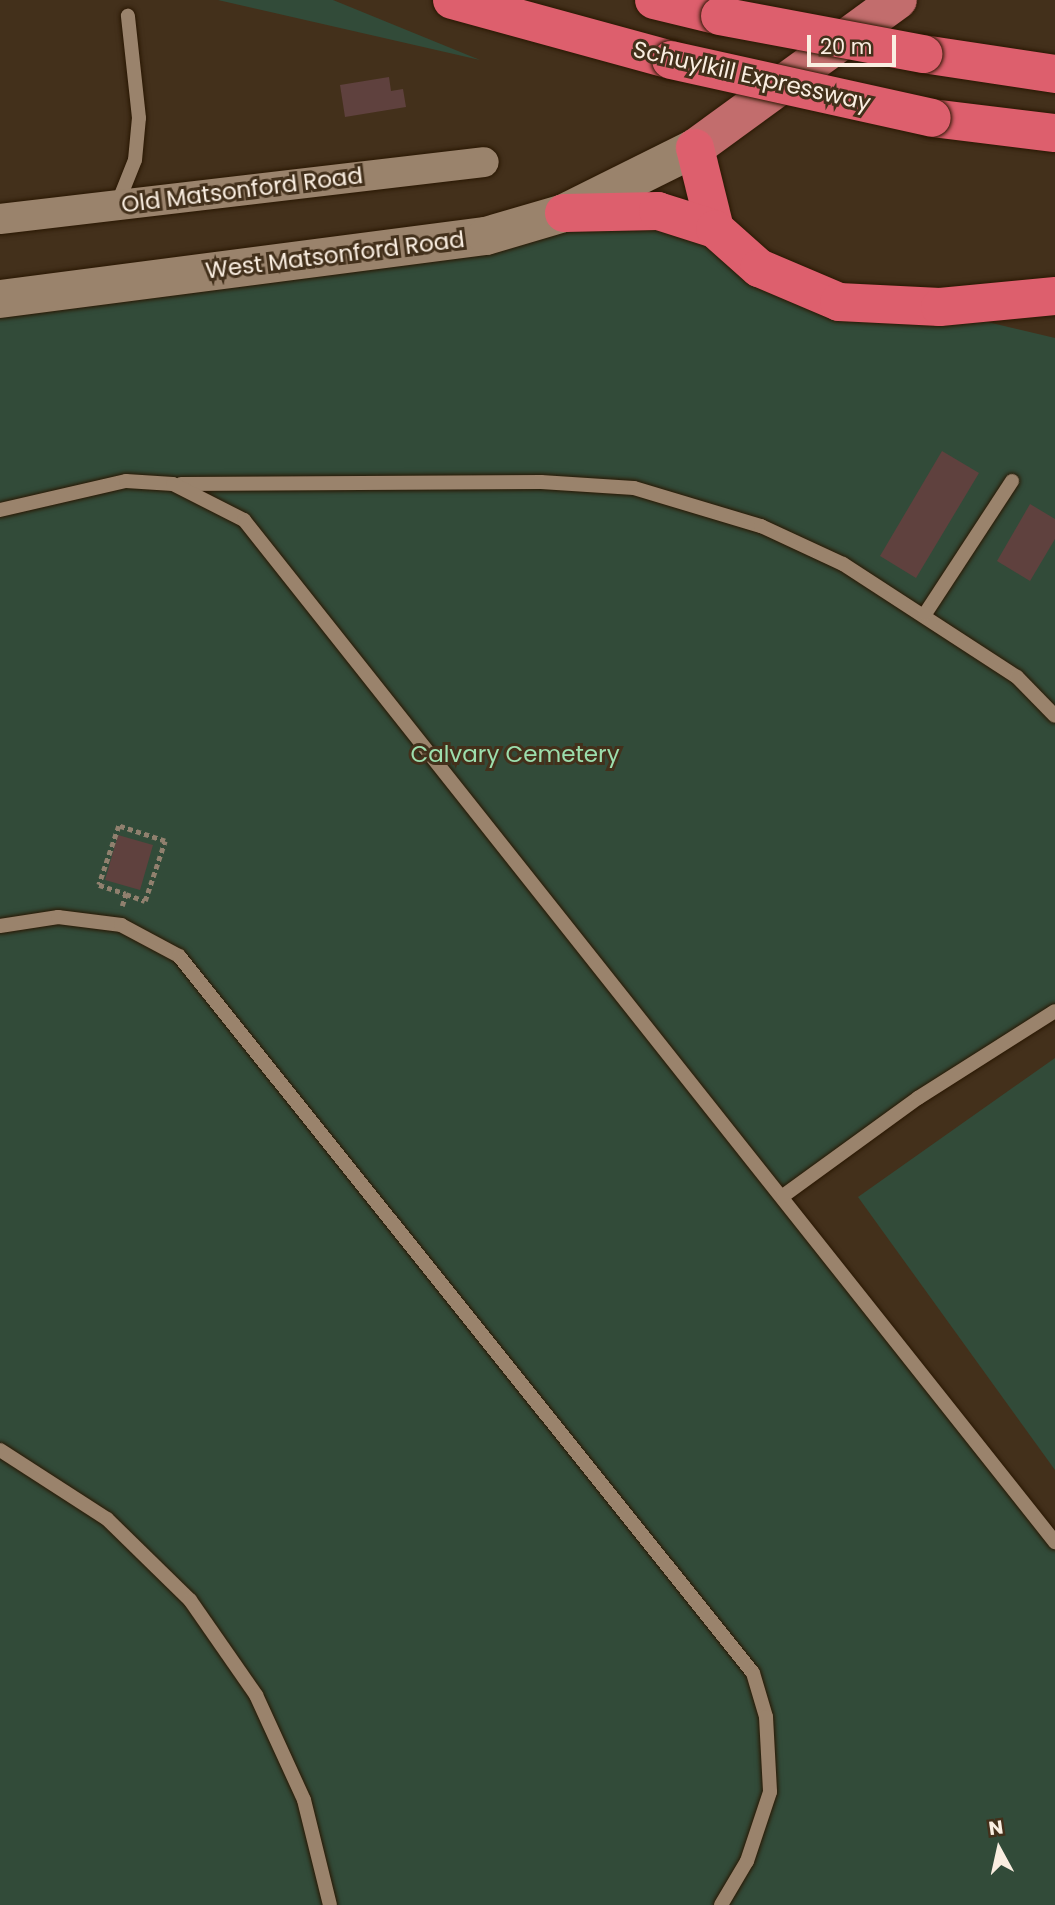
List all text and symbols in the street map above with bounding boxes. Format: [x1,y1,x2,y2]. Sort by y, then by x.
scale bar [810,21,899,65]
text: 20 m [820,32,873,61]
street label: Schuylkill Expressway [630,35,874,117]
street label: Old Matsonford Road [120,161,364,219]
street label: West Matsonford Road [204,225,466,285]
park label: Calvary Cemetery [410,740,620,768]
text: N [987,1813,1005,1842]
north arrow [964,1814,1034,1884]

